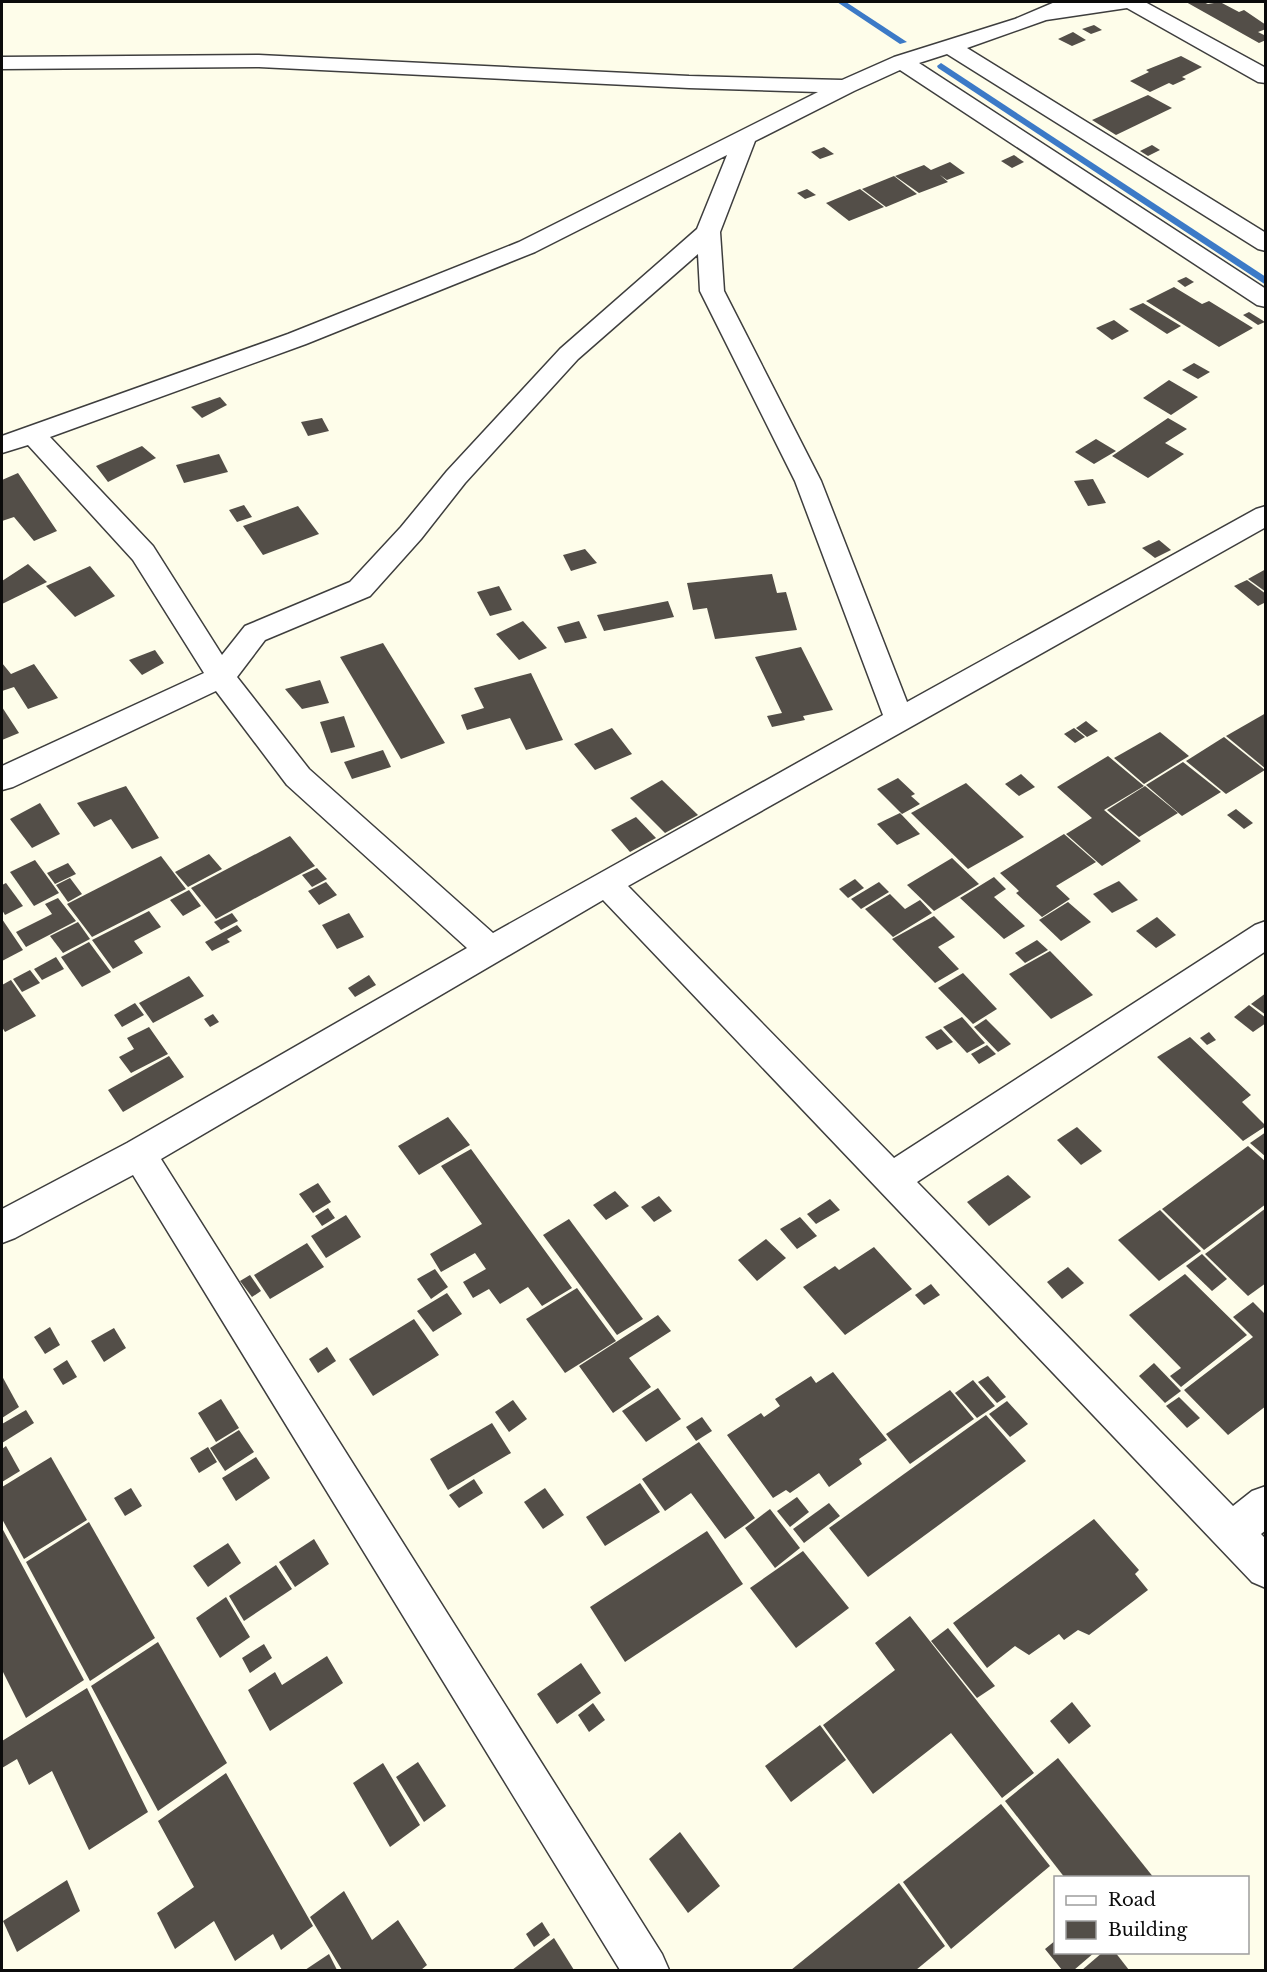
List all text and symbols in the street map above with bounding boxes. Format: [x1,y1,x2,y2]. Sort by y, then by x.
legend [1054,1876,1249,1954]
text: Road [1108,1889,1156,1911]
text: Building [1108,1919,1187,1941]

